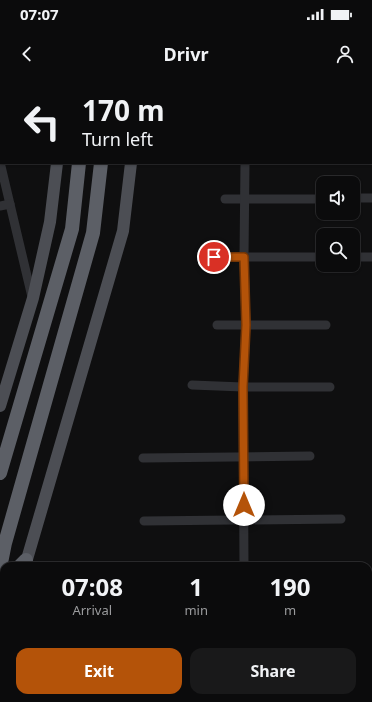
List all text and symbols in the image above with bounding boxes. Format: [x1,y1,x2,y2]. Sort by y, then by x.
text: 07:07 [20,4,59,24]
text: Drivr [164,42,208,66]
icon: back [16,43,38,65]
icon: person [334,43,356,65]
text: 170 m [82,91,165,129]
icon: left [16,96,68,148]
text: Turn left [82,127,153,151]
map controls [316,176,360,272]
button: sound [316,176,360,220]
button: search [316,228,360,272]
pin [197,240,231,274]
icon: arrive [203,246,225,268]
position arrow [223,484,265,526]
text: 07:08 [61,570,123,603]
text: 1 [189,570,203,603]
text: 190 [269,570,311,603]
text: Arrival [72,601,112,619]
text: min [184,601,208,619]
text: m [284,601,296,619]
button: Exit [16,648,182,694]
button: Share [190,648,356,694]

